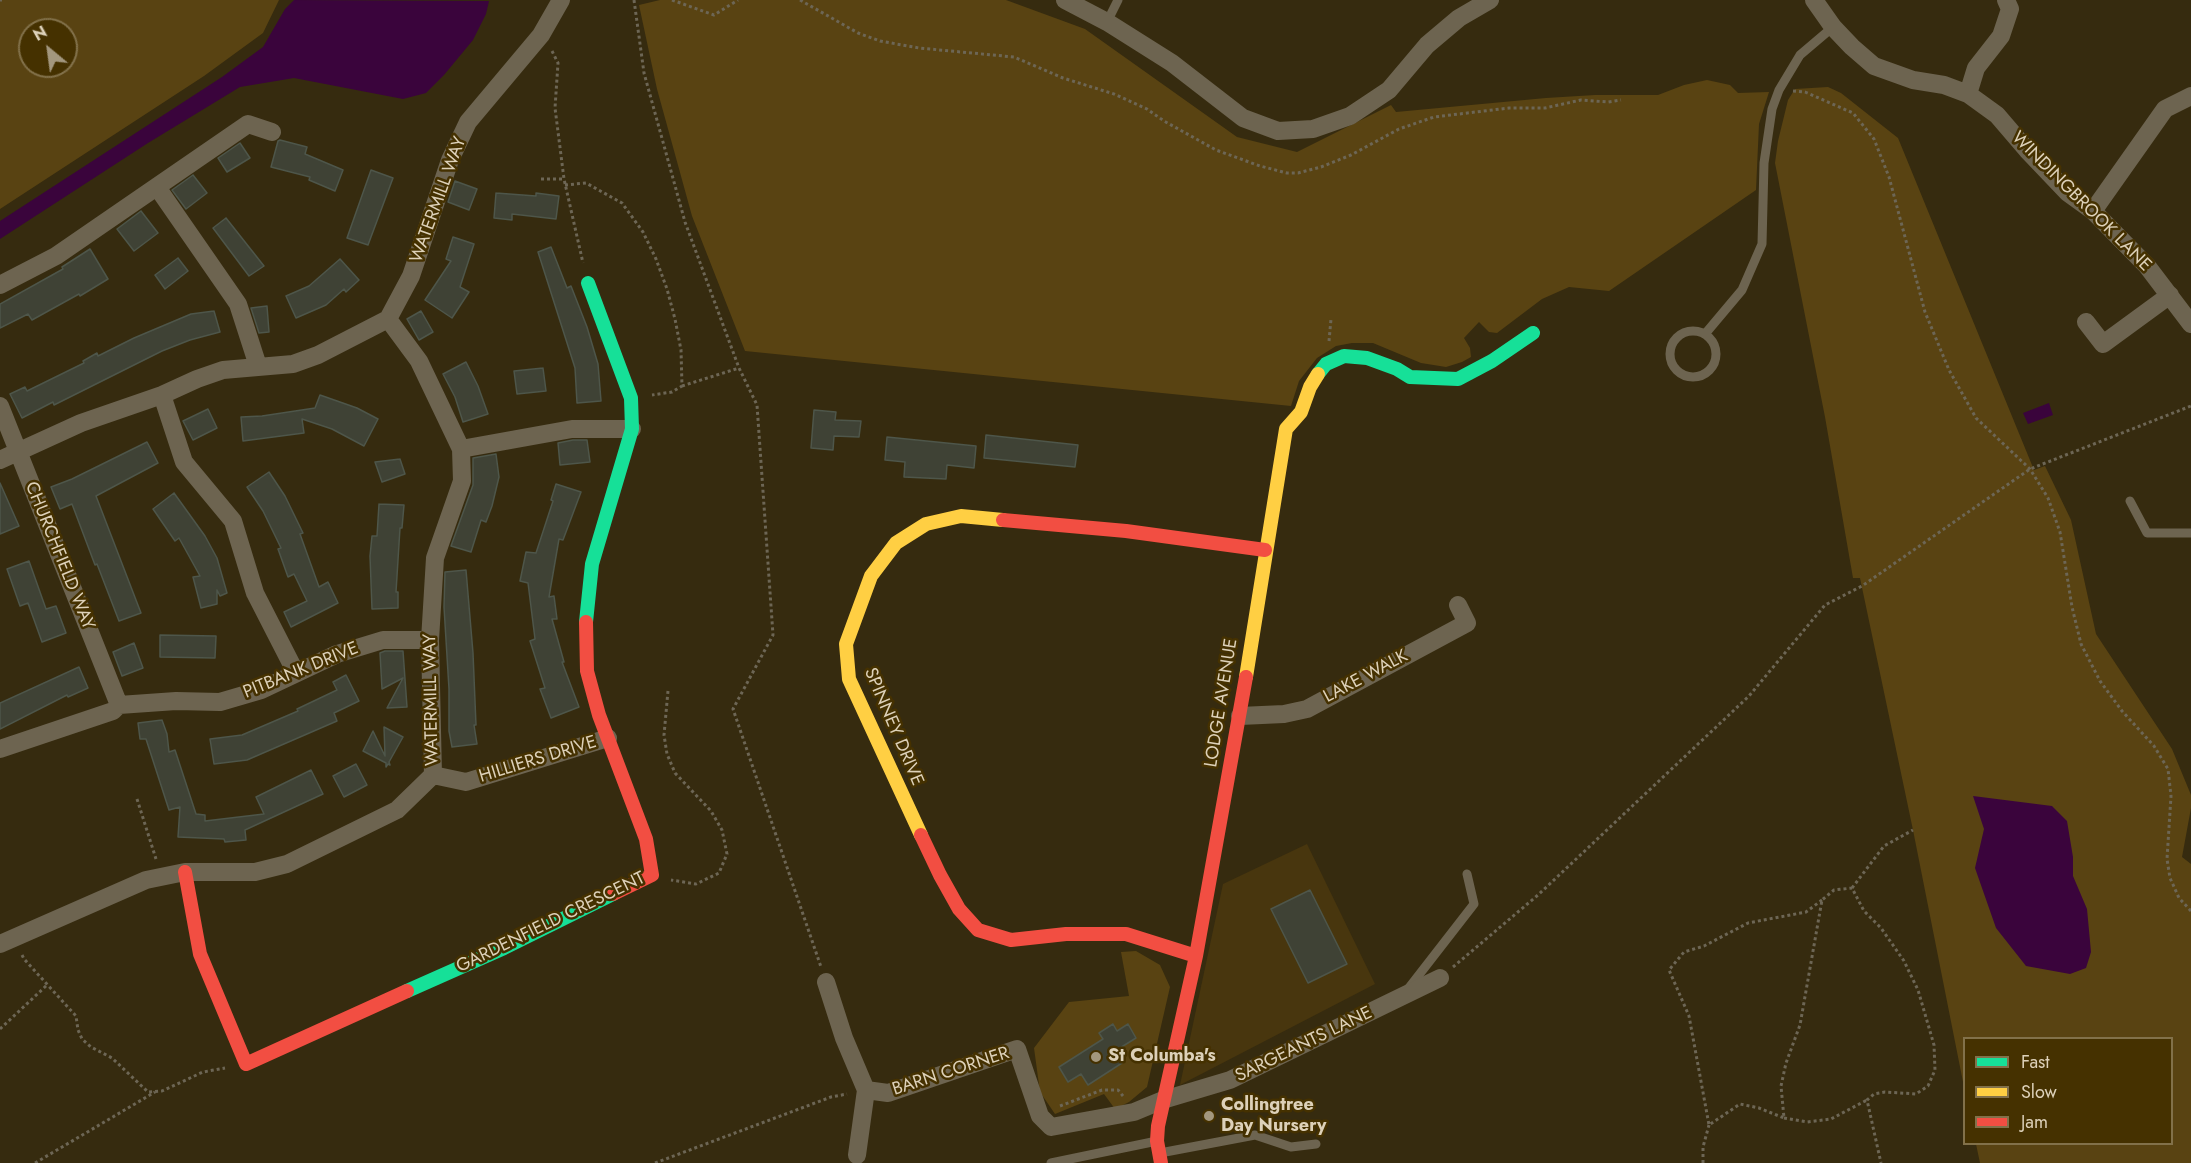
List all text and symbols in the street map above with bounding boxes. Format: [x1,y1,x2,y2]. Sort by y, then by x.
north arrow [18,18,78,78]
text: N [29,20,51,47]
street label: WINDINGBROOK LANE [2006,127,2156,277]
street label: WATERMILL WAY [406,134,472,266]
street label: CHURCHFIELD WAY [19,479,99,633]
street label: WATERMILL WAY [420,634,444,766]
street label: LODGE AVENUE [1201,637,1243,769]
street label: PITBANK DRIVE [240,638,362,704]
street label: LAKE WALK [1320,646,1412,708]
street label: SPINNEY DRIVE [858,665,928,789]
street label: HILLIERS DRIVE [477,732,599,788]
street label: GARDENFIELD CRESCENT [453,868,649,978]
street label: SARGEANTS LANE [1232,1003,1376,1087]
legend [1963,1037,2173,1145]
street label: BARN CORNER [890,1043,1012,1101]
place label: St Columba's [1108,1046,1216,1068]
text: Fast [2021,1049,2050,1075]
marker: St Columba's [1089,1050,1103,1064]
text: Slow [2021,1079,2057,1105]
place label: Collingtree Day Nursery [1221,1095,1326,1138]
marker: Collingtree Day Nursery [1202,1109,1216,1123]
text: Jam [2021,1109,2048,1135]

